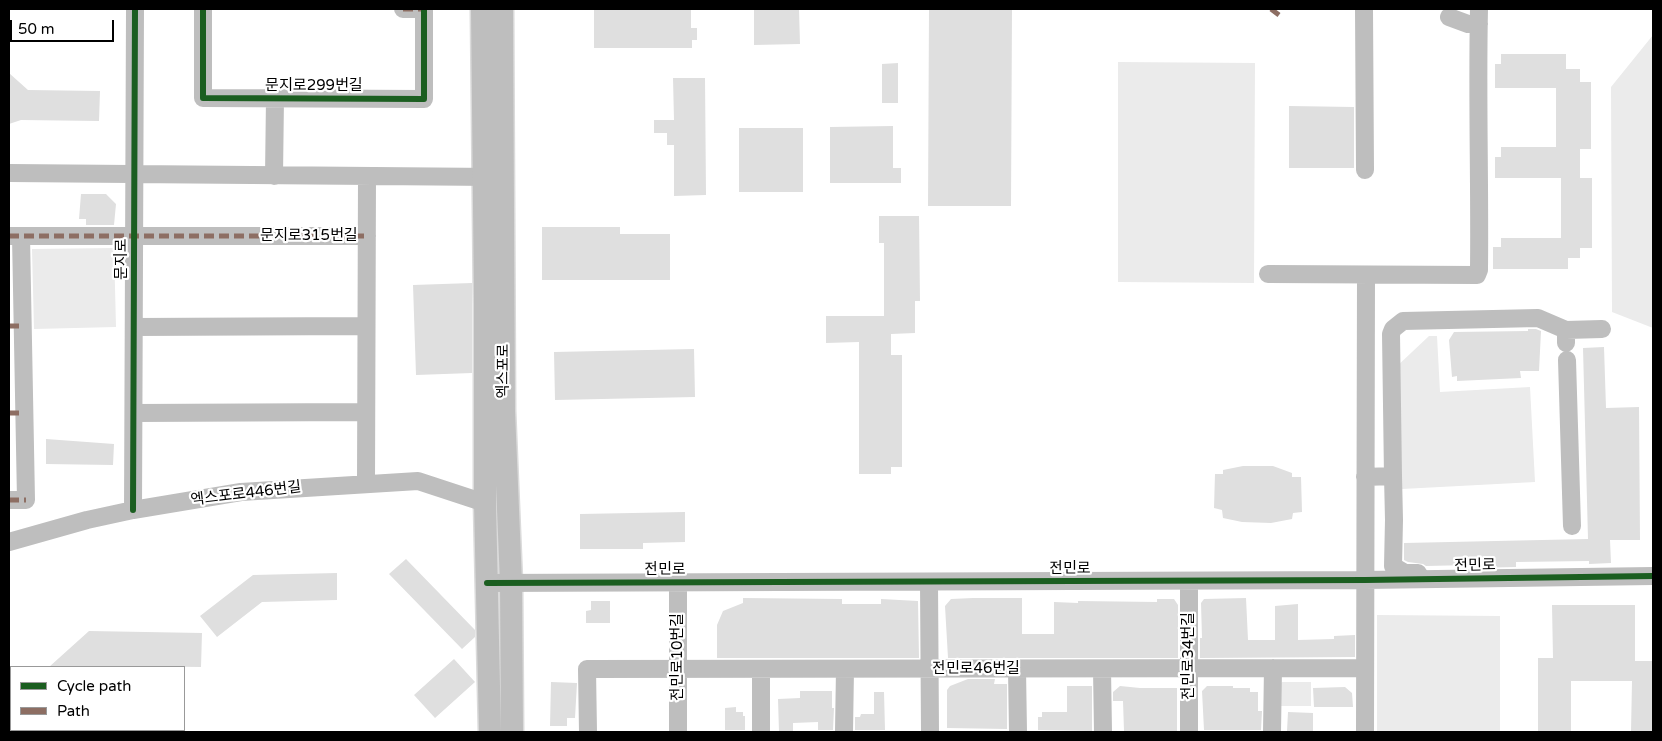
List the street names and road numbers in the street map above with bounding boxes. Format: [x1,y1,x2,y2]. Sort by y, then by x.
street label: 문지로299번길 [265,77,363,95]
street label: 문지로315번길 [260,227,358,245]
street label: 문지로 [113,238,131,280]
street label: 엑스포로 [495,343,513,399]
street label: 엑스포로446번길 [190,478,302,510]
street label: 전민로 [1454,557,1496,575]
street label: 전민로 [1049,560,1091,578]
street label: 전민로 [644,561,686,579]
street label: 전민로34번길 [1180,612,1198,700]
street label: 전민로10번길 [669,613,687,701]
street label: 전민로46번길 [932,660,1020,678]

